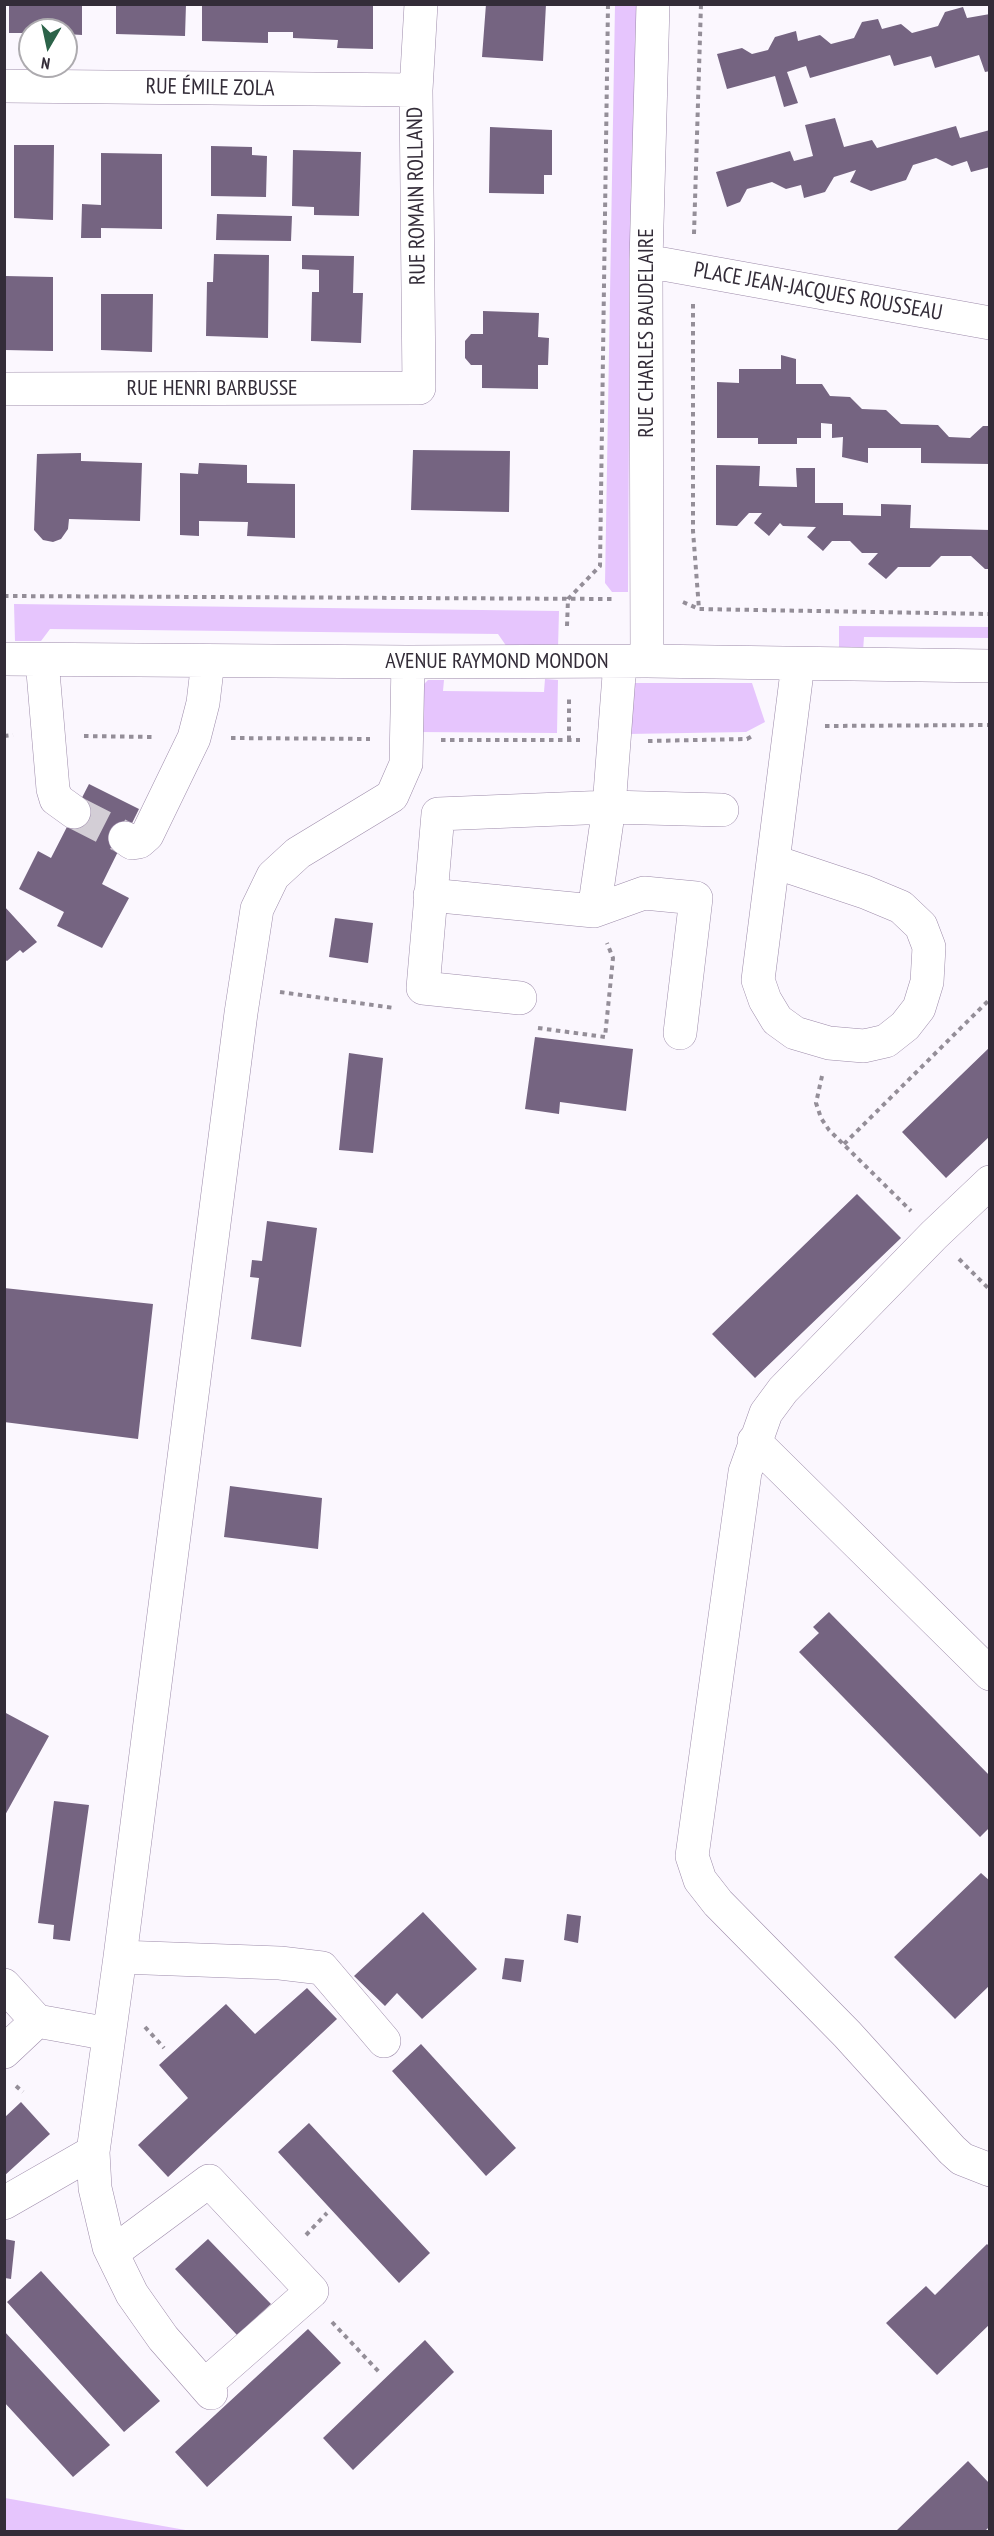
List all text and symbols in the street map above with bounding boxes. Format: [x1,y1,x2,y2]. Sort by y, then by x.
north arrow [18,18,78,78]
text: N [40,53,51,74]
street label: RUE ÉMILE ZOLA [145,74,275,102]
street label: RUE ROMAIN ROLLAND [402,107,432,285]
street label: RUE CHARLES BAUDELAIRE [634,228,660,438]
street label: PLACE JEAN-JACQUES ROUSSEAU [692,257,944,327]
street label: RUE HENRI BARBUSSE [127,376,297,402]
street label: AVENUE RAYMOND MONDON [385,649,609,675]

